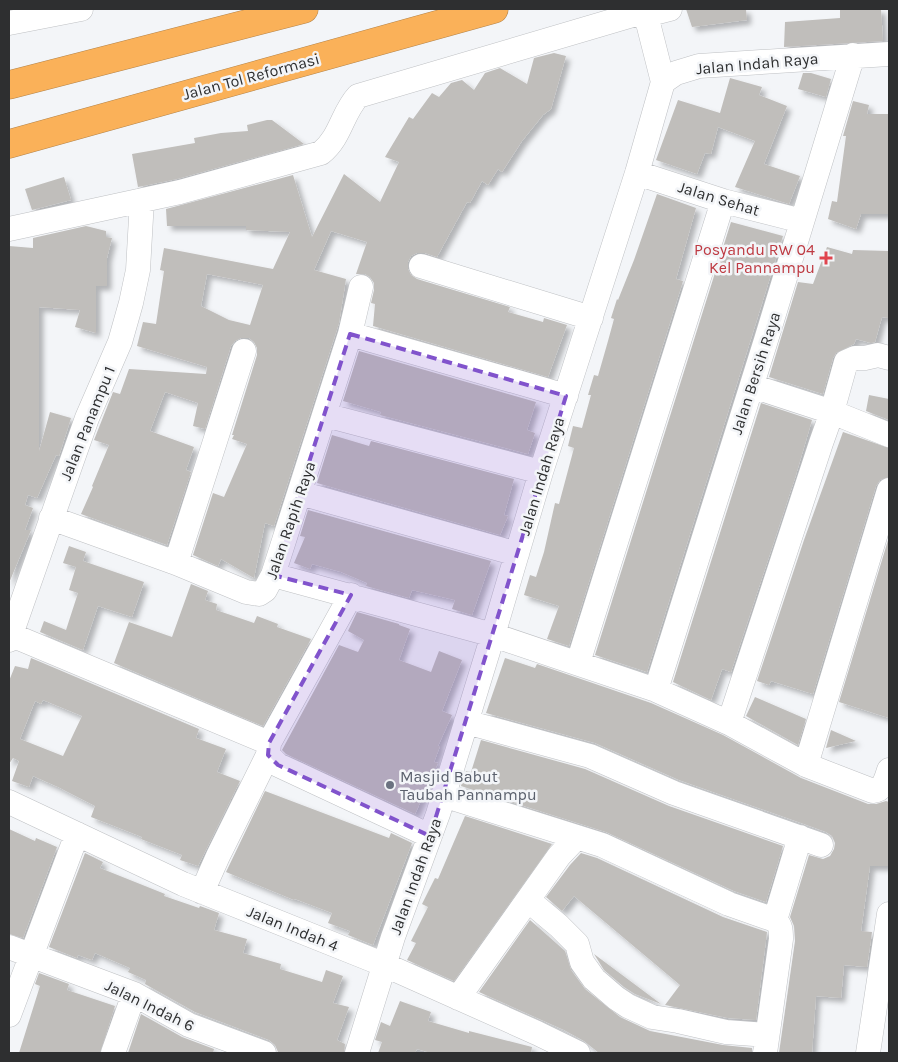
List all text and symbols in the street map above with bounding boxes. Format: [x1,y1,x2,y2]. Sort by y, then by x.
street label: Jalan Tol Reformasi [181,49,322,104]
street label: Jalan Indah Raya [695,49,819,78]
street label: Jalan Sehat [676,177,762,220]
place label: Posyandu RW 04 Kel Pannampu [694,240,815,277]
marker: Posyandu RW 04 Kel Pannampu [819,251,833,265]
street label: Jalan Bersih Raya [727,310,784,437]
street label: Jalan Panampu 1 [56,363,119,483]
street label: Jalan Indah Raya [514,415,569,538]
street label: Jalan Rapih Raya [261,459,319,581]
place label: Masjid Babut Taubah Pannampu [400,767,537,804]
marker: Masjid Babut Taubah Pannampu [384,779,396,791]
street label: Jalan Indah Raya [386,815,445,937]
street label: Jalan Indah 4 [244,902,341,955]
street label: Jalan Indah 6 [102,976,198,1035]

